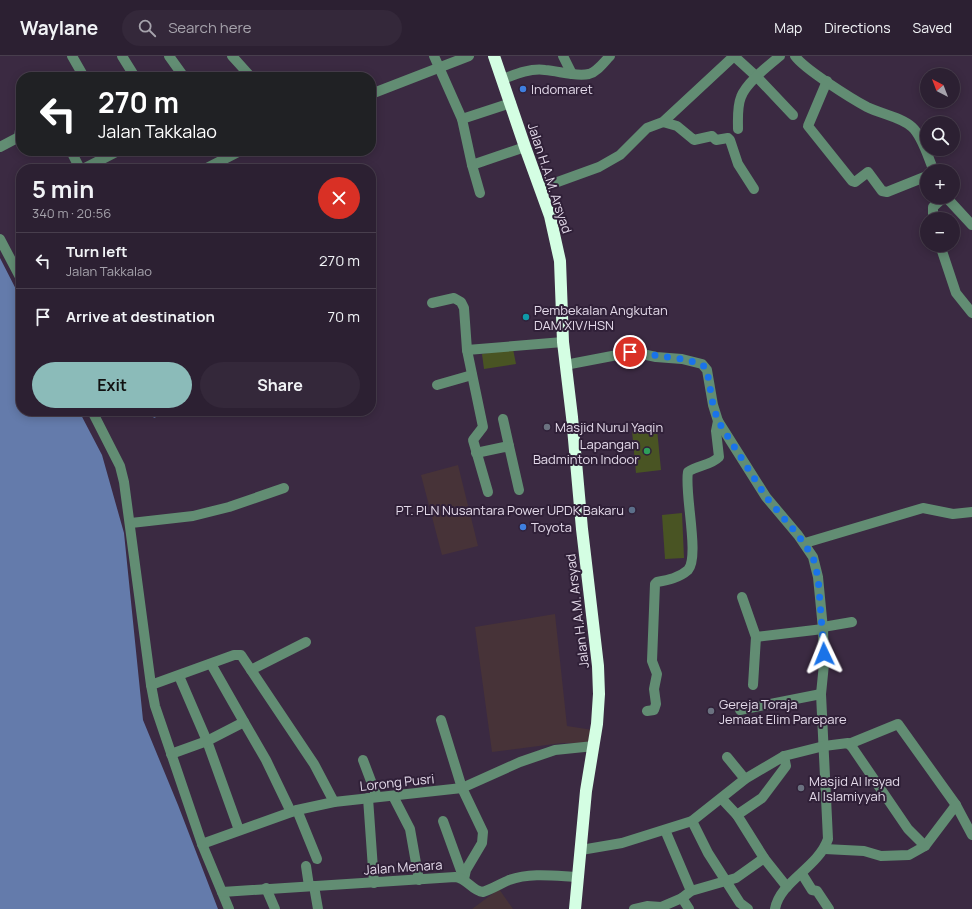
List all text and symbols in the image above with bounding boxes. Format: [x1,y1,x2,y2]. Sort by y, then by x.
search box [122,10,402,46]
text: Waylane [20,15,98,41]
icon: search [136,17,158,39]
text: Search here [168,17,252,38]
text: Map [774,18,802,37]
text: Directions [824,18,891,37]
text: Saved [913,18,952,37]
north arrow [920,68,960,108]
map controls [920,68,960,252]
place label: Indomaret [531,80,593,98]
text: 270 m [98,83,179,121]
marker: Indomaret [518,84,528,94]
icon: left [32,88,84,140]
button: search [920,116,960,156]
text: Jalan Takkalao [98,119,217,143]
street label: Jalan H.A.M. Arsyad [524,120,576,236]
button: + [920,164,960,204]
text: 5 min [32,172,94,205]
button: close [318,177,360,219]
text: 340 m · 20:56 [32,204,111,222]
button: − [920,212,960,252]
text: Turn left [66,241,128,262]
icon: left [32,250,54,272]
text: 270 m [319,250,360,271]
text: Jalan Takkalao [66,262,152,280]
place label: Pembekalan Angkutan DAM XIV/HSN [534,301,668,334]
icon: arrive [32,306,54,328]
text: Arrive at destination [66,306,215,327]
text: 70 m [328,306,360,327]
marker: Pembekalan Angkutan DAM XIV/HSN [521,312,531,322]
pin [613,335,647,369]
icon: arrive [619,341,641,363]
button: Exit [32,362,192,408]
button: Share [200,362,360,408]
place label: Masjid Nurul Yaqin [555,418,663,436]
marker: Masjid Nurul Yaqin [542,422,552,432]
place label: Lapangan Badminton Indoor [533,435,639,468]
marker: Lapangan Badminton Indoor [642,446,652,456]
place label: PT. PLN Nusantara Power UPDK Bakaru [396,501,624,519]
marker: PT. PLN Nusantara Power UPDK Bakaru [627,505,637,515]
place label: Toyota [531,518,572,536]
marker: Toyota [518,522,528,532]
street label: Jalan H.A.M. Arsyad [561,553,593,669]
position arrow [803,633,845,675]
place label: Gereja Toraja Jemaat Elim Parepare [719,695,847,728]
marker: Gereja Toraja Jemaat Elim Parepare [706,706,716,716]
street label: Lorong Pusri [359,769,435,795]
place label: Masjid Al Irsyad Al Islamiyyah [809,772,900,805]
marker: Masjid Al Irsyad Al Islamiyyah [796,783,806,793]
street label: Jalan Menara [363,855,443,879]

